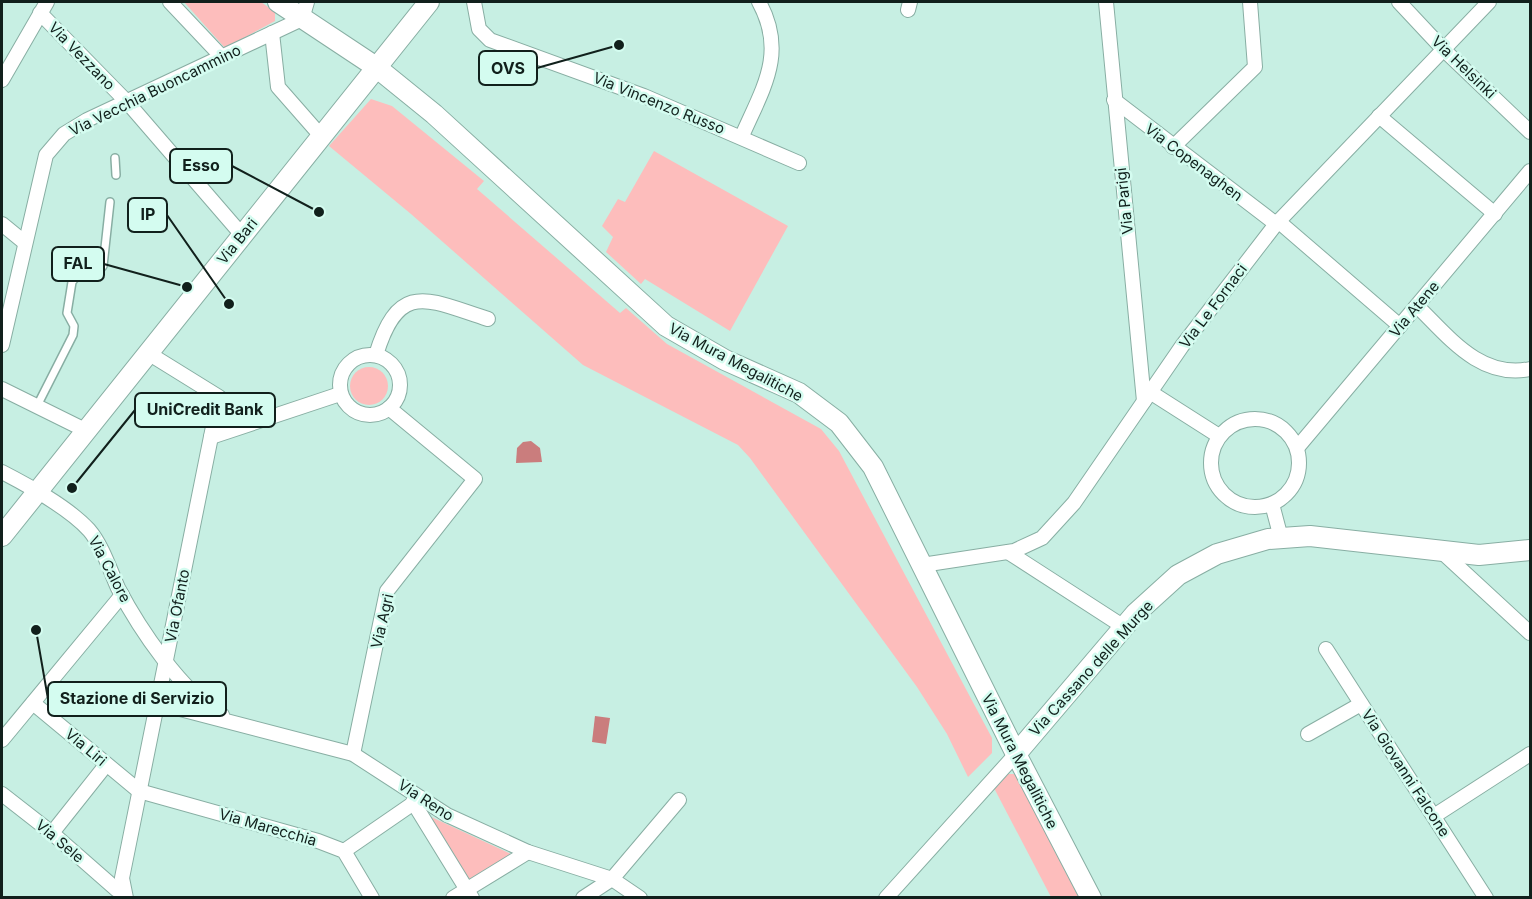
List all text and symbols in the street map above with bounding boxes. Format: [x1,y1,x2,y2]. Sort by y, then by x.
street label: Via Vezzano [45,18,119,94]
street label: Via Helsinki [1428,32,1500,102]
street label: Via Vecchia Buoncammino [66,40,244,140]
callout: OVS [479,51,537,85]
text: OVS [491,58,525,78]
street label: Via Vincenzo Russo [590,68,728,138]
street label: Via Copenaghen [1141,119,1247,205]
callout: Esso [170,149,232,183]
text: Esso [182,155,220,175]
street label: Via Parigi [1111,167,1137,235]
callout: IP [128,198,167,232]
text: IP [141,204,155,224]
street label: Via Bari [213,214,261,268]
callout: FAL [52,247,104,281]
text: FAL [64,253,92,273]
street label: Via Le Fornaci [1175,260,1251,352]
street label: Via Atene [1385,277,1443,341]
street label: Via Mura Megalitiche [666,319,806,405]
callout: UniCredit Bank [135,393,275,427]
text: UniCredit Bank [147,399,264,419]
street label: Via Calore [85,532,135,606]
street label: Via Ofanto [161,568,193,644]
street label: Via Agri [366,592,398,650]
street label: Via Cassano delle Murge [1025,596,1157,740]
callout: Stazione di Servizio [48,682,226,716]
text: Stazione di Servizio [60,688,214,708]
street label: Via Mura Megalitiche [978,690,1062,832]
street label: Via Giovanni Falcone [1358,706,1454,840]
street label: Via Liri [61,724,111,770]
street label: Via Reno [395,775,457,825]
street label: Via Marecchia [217,804,319,850]
street label: Via Sele [32,815,88,867]

